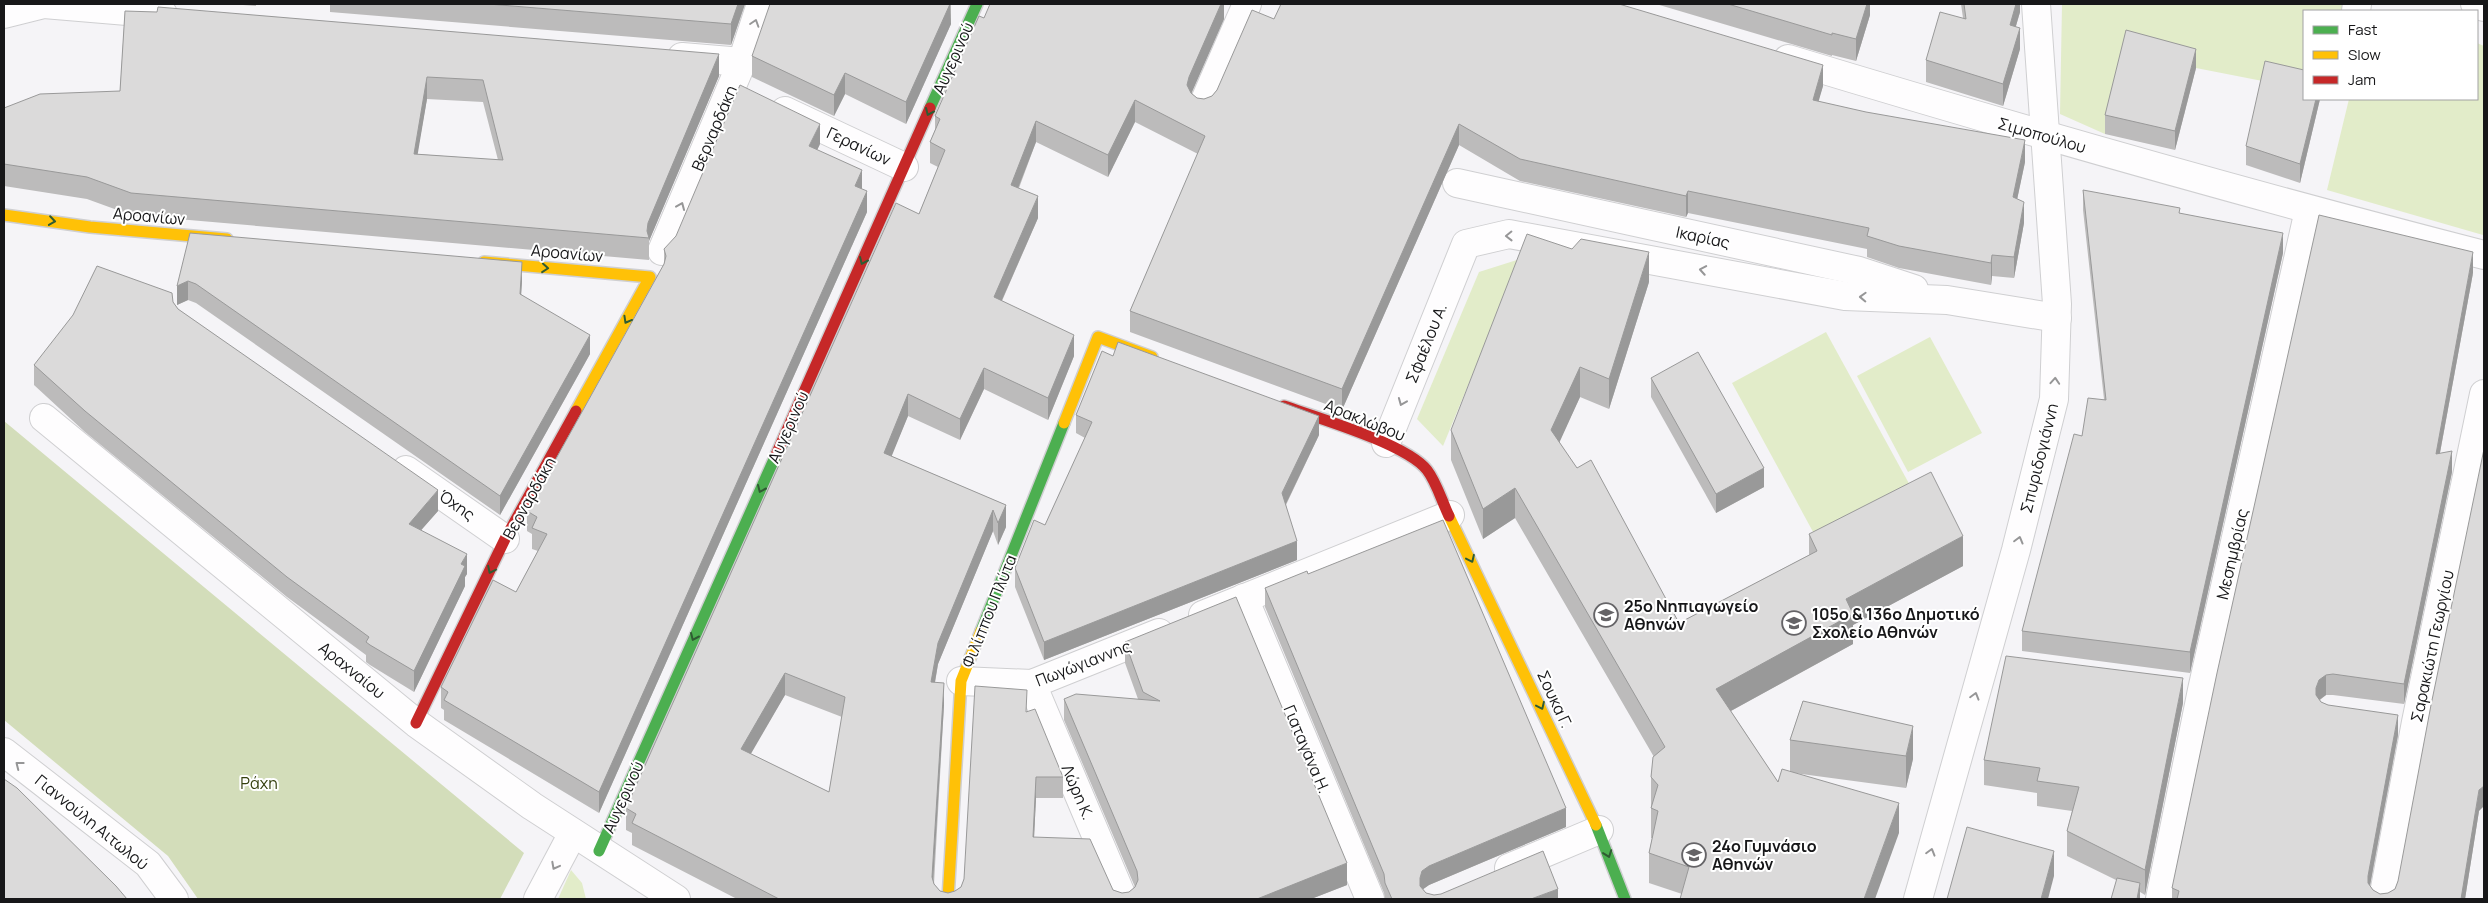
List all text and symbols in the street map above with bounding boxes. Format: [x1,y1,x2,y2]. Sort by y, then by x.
legend [2303,10,2478,100]
street label: Αυγερινού [927,18,979,98]
one-way arrow [749,19,759,27]
text: Fast [2348,19,2377,40]
text: Slow [2348,44,2381,65]
text: Jam [2348,69,2376,90]
street label: Βερναρδάκη [686,82,742,174]
one-way arrow [925,107,935,116]
street label: Σιμοπούλου [1995,112,2089,158]
street label: Γερανίων [823,122,895,170]
street label: Αροανίων [112,202,186,230]
one-way arrow [674,202,685,211]
one-way arrow [48,215,56,226]
street label: Ικαρίας [1674,221,1732,253]
one-way arrow [1504,231,1512,241]
street label: Αροανίων [530,239,604,267]
one-way arrow [858,256,869,265]
one-way arrow [541,262,549,273]
one-way arrow [1699,265,1707,275]
one-way arrow [1859,291,1867,302]
street label: Σφαέλου Α. [1400,300,1452,386]
one-way arrow [623,314,633,323]
one-way arrow [2050,377,2061,385]
street label: Αυγερινού [762,387,814,467]
street label: Αρακλώβου [1321,394,1409,446]
one-way arrow [1398,397,1408,406]
street label: Σπυριδογιάννη [2015,401,2063,515]
street label: Βερναρδάκη [497,453,561,543]
one-way arrow [756,484,767,493]
street label: Όχης [434,485,480,525]
street label: Μεσημβρίας [2211,506,2253,602]
one-way arrow [2013,535,2024,544]
street label: Φιλίππου Πλύτα [956,551,1022,671]
one-way arrow [1465,554,1475,563]
one-way arrow [486,565,497,574]
street label: Σαρακιώτη Γεωργίου [2405,568,2459,724]
place label: 25ο Νηπιαγωγείο Αθηνών [1624,595,1759,635]
school or university icon: 25ο Νηπιαγωγείο Αθηνών [1593,602,1619,628]
place label: 105ο & 136ο Δημοτικό Σχολείο Αθηνών [1812,603,1980,643]
school or university icon: 105ο & 136ο Δημοτικό Σχολείο Αθηνών [1781,610,1807,636]
one-way arrow [690,632,701,641]
street label: Πωγώγιαννης [1032,635,1134,691]
street label: Αραχναίου [314,637,390,703]
street label: Σουκα Γ. [1532,667,1578,731]
one-way arrow [1969,692,1979,700]
one-way arrow [1534,701,1545,710]
street label: Γιαταγάνα Η. [1279,702,1335,796]
street label: Αυγερινού [597,757,649,837]
one-way arrow [16,761,25,770]
street label: Λώρη Κ. [1057,761,1099,823]
street label: Γιαννούλη Αιτωλού [31,769,153,875]
park label: Ράχη [240,772,278,794]
place label: 24ο Γυμνάσιο Αθηνών [1712,835,1817,875]
school or university icon: 24ο Γυμνάσιο Αθηνών [1681,842,1707,868]
one-way arrow [1602,849,1612,858]
one-way arrow [1925,849,1935,857]
one-way arrow [551,861,561,870]

